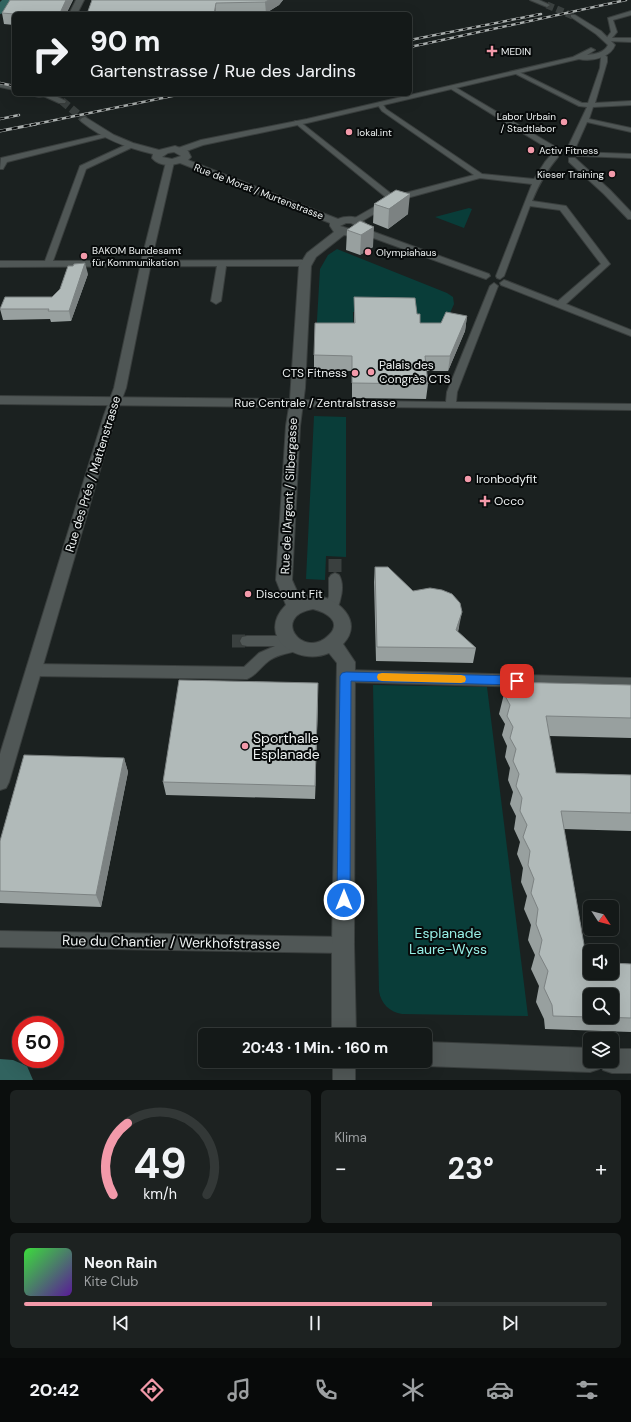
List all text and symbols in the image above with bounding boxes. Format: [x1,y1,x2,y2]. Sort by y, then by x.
text: 90 m [90,23,160,60]
icon: right [24,28,76,80]
marker: MEDIN [486,45,498,57]
place label: MEDIN [501,45,531,58]
text: Gartenstrasse / Rue des Jardins [90,59,356,83]
place label: Labor Urbain / Stadtlabor [497,110,556,135]
marker: Labor Urbain / Stadtlabor [559,117,569,127]
place label: lokal.int [357,126,392,139]
marker: lokal.int [344,127,354,137]
place label: Activ Fitness [539,144,598,157]
marker: Activ Fitness [526,145,536,155]
street label: Rue de Morat / Murtenstrasse [192,161,326,222]
place label: Kieser Training [537,168,604,181]
marker: Kieser Training [607,169,617,179]
place label: BAKOM Bundesamt für Kommunikation [92,244,182,269]
place label: Olympiahaus [376,246,436,259]
marker: Olympiahaus [363,247,373,257]
marker: BAKOM Bundesamt für Kommunikation [79,251,89,261]
place label: Palais des Congrès CTS [379,357,450,387]
place label: CTS Fitness [282,365,347,381]
marker: Palais des Congrès CTS [366,367,376,377]
marker: CTS Fitness [350,368,360,378]
street label: Rue des Prés / Mattenstrasse [62,394,124,554]
street label: Rue Centrale / Zentralstrasse [234,395,396,411]
street label: Rue de l'Argent / Silbergasse [277,417,301,575]
place label: Ironbodyfit [476,471,538,487]
marker: Ironbodyfit [463,474,473,484]
place label: Occo [494,493,524,509]
marker: Occo [479,495,491,507]
place label: Discount Fit [256,586,323,602]
marker: Discount Fit [243,589,253,599]
pin [500,664,534,698]
icon: arrive [506,670,528,692]
place label: Sporthalle Esplanade [253,729,320,763]
marker: Sporthalle Esplanade [240,741,250,751]
position arrow [323,879,365,921]
north arrow [583,900,619,936]
map controls [583,900,619,1068]
park label: Esplanade Laure-Wyss [409,924,487,958]
street label: Rue du Chantier / Werkhofstrasse [62,931,280,953]
button: sound [583,944,619,980]
button: search [583,988,619,1024]
speed limit sign: 50 [12,1016,64,1068]
button: layers [583,1032,619,1068]
text: 20:43 · 1 Min. · 160 m [242,1038,388,1058]
text: Klima [335,1129,367,1146]
text: 49 [134,1136,187,1190]
text: 23° [448,1149,494,1188]
text: − [335,1154,347,1183]
text: + [595,1154,607,1183]
text: km/h [143,1184,177,1202]
text: Neon Rain [84,1253,157,1273]
text: Kite Club [84,1273,138,1290]
icon: previous [110,1312,132,1334]
icon: pause [304,1312,326,1334]
icon: next [499,1312,521,1334]
icon: directions [138,1376,166,1404]
icon: music [225,1376,253,1404]
icon: phone [312,1376,340,1404]
icon: climate [399,1376,427,1404]
icon: car [486,1376,514,1404]
icon: filters [573,1376,601,1404]
text: 20:42 [30,1378,79,1402]

